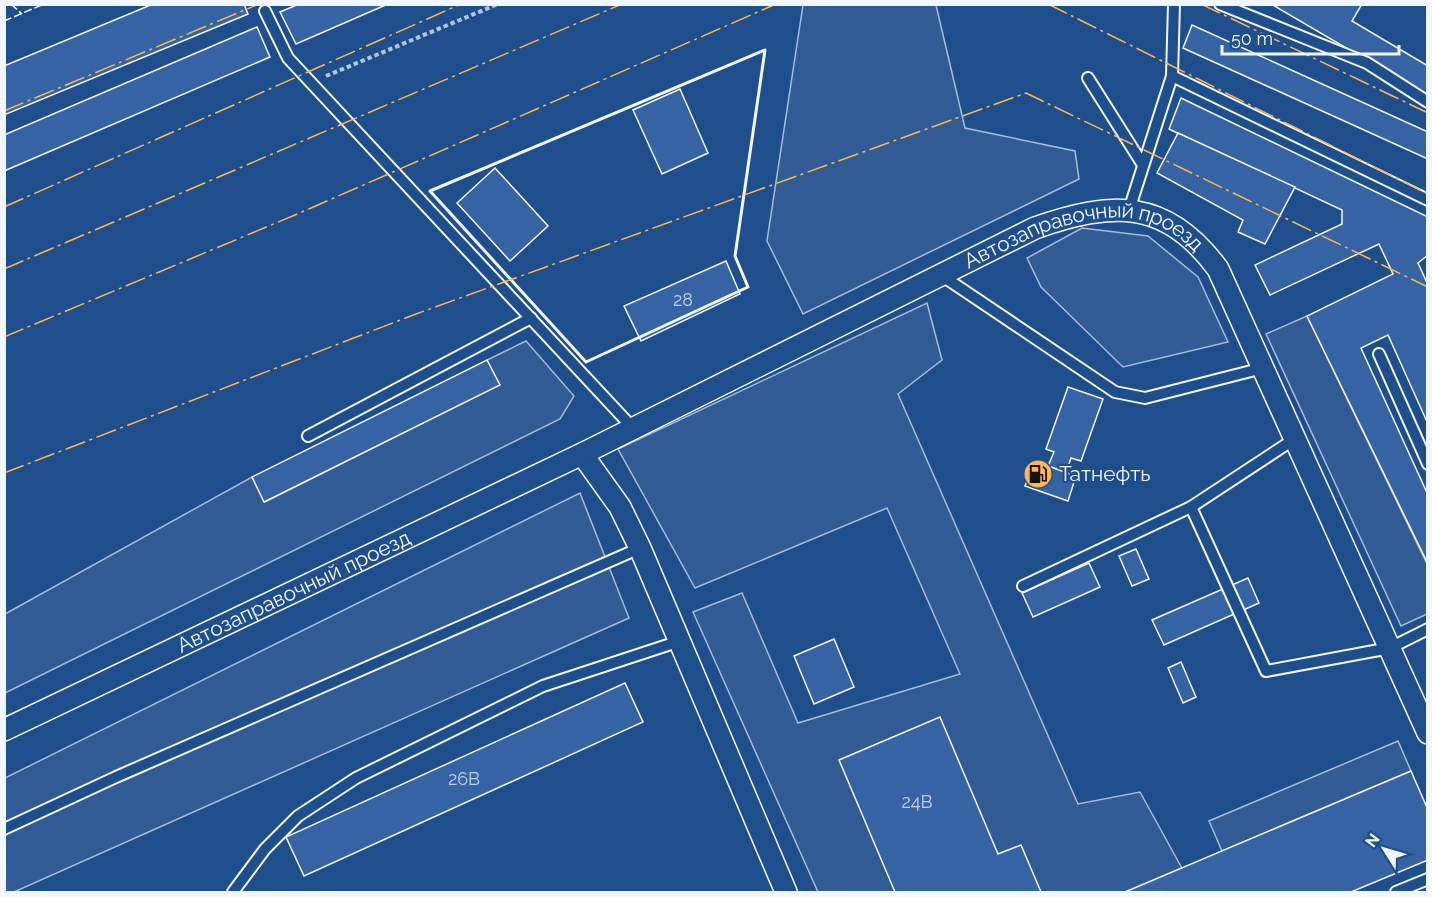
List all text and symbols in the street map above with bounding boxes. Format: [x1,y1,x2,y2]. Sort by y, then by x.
scale bar [1222,18,1399,56]
text: 50 m [1231,28,1273,49]
text: Автозаправочный проезд [960,197,1209,273]
street label: Автозаправочный проезд [954,242,1210,280]
house number: 28 [673,289,693,310]
fuel station icon: Татнефть [1022,458,1054,490]
place label: Татнефть [1059,461,1150,486]
street label: Автозаправочный проезд [173,525,414,658]
house number: 26В [448,768,480,789]
house number: 24В [901,791,933,812]
north arrow [1354,819,1414,879]
text: N [1361,830,1384,851]

